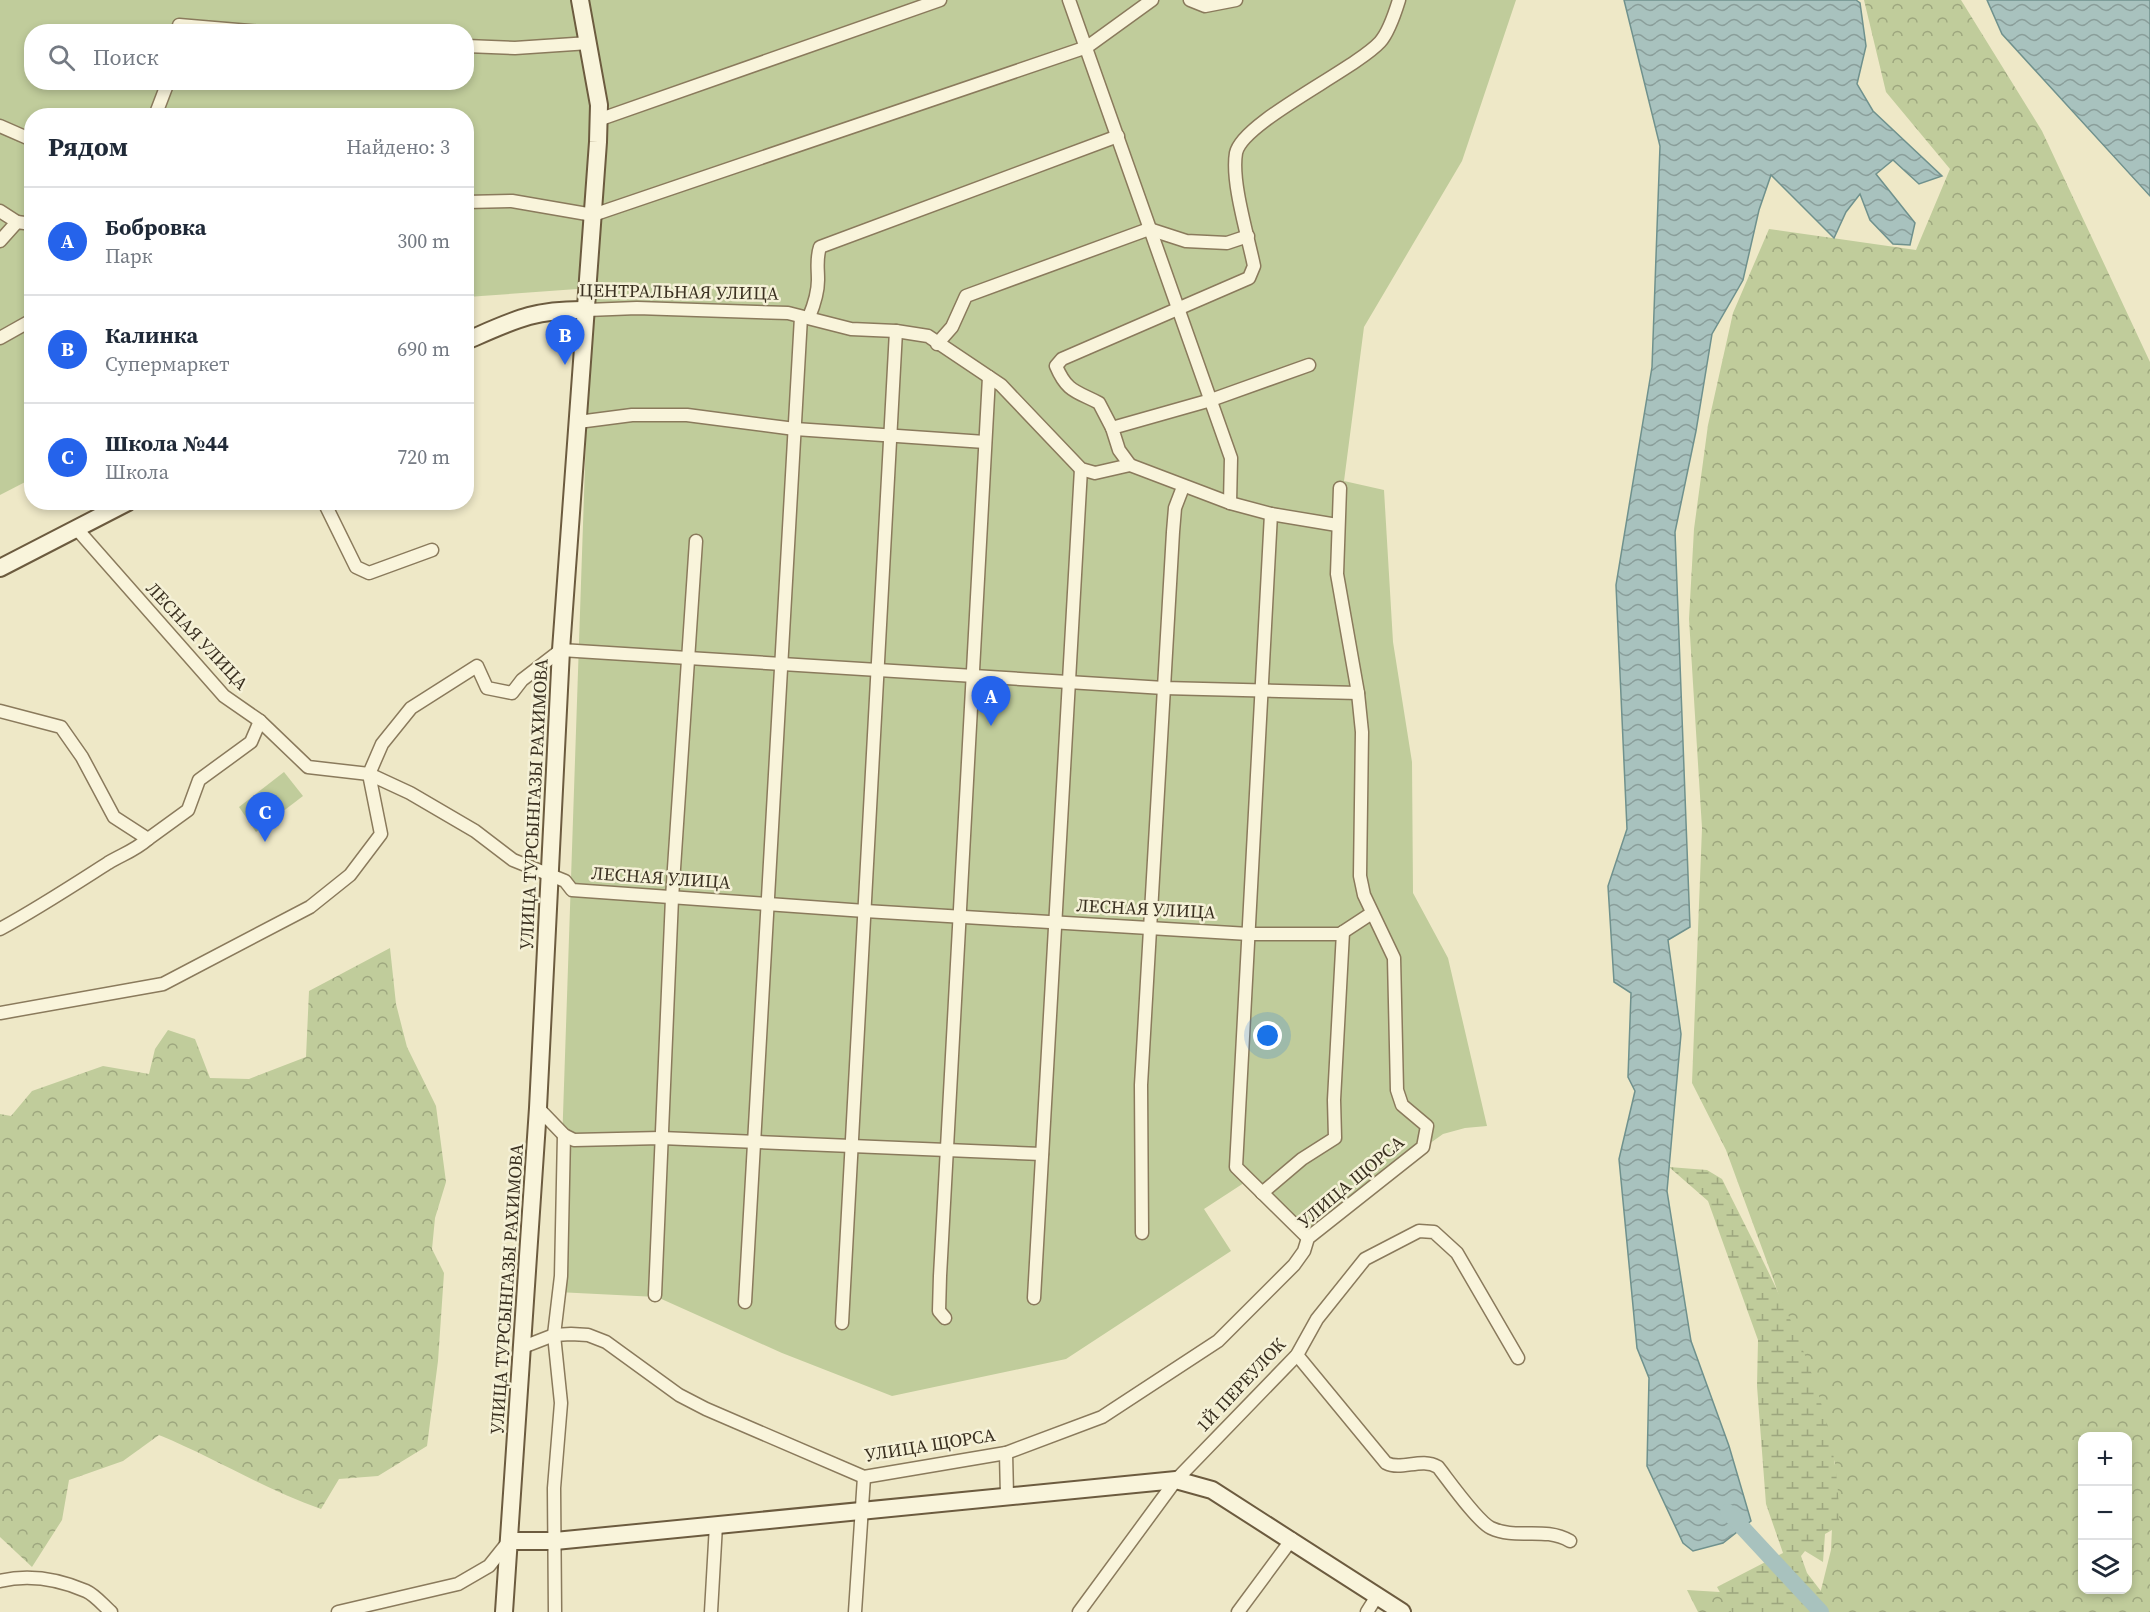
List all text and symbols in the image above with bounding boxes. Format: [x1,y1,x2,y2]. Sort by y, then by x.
search box [24,24,474,90]
icon: search [45,41,78,74]
text: Поиск [93,42,159,72]
text: Рядом [48,129,128,165]
text: Найдено: 3 [346,133,450,161]
text: Бобровка [105,212,206,242]
text: A [61,227,74,255]
text: 300 m [397,227,450,255]
text: Парк [105,242,153,270]
street label: ЦЕНТРАЛЬНАЯ УЛИЦА [579,277,779,306]
pin: B [546,316,584,365]
text: Калинка [105,320,198,350]
text: B [61,335,74,363]
text: 690 m [397,335,450,363]
text: Супермаркет [105,350,230,378]
text: Школа №44 [105,428,229,458]
text: C [61,443,74,471]
text: 720 m [397,443,450,471]
text: Школа [105,458,169,486]
street label: ЛЕСНАЯ УЛИЦА [141,576,254,695]
street label: УЛИЦА ТУРСЫНГАЗЫ РАХИМОВА [513,658,554,950]
pin: A [972,676,1010,726]
pin: C [246,792,284,842]
street label: ЛЕСНАЯ УЛИЦА [590,860,732,895]
street label: ЛЕСНАЯ УЛИЦА [1076,892,1217,925]
your location [1253,1021,1282,1050]
street label: УЛИЦА ЩОРСА [1292,1130,1409,1234]
street label: УЛИЦА ТУРСЫНГАЗЫ РАХИМОВА [484,1143,529,1435]
street label: 1Й ПЕРЕУЛОК [1190,1332,1291,1437]
street label: УЛИЦА ЩОРСА [863,1422,997,1467]
map controls [2078,1432,2132,1594]
button: + [2078,1432,2132,1486]
button: − [2078,1486,2132,1540]
button: layers [2078,1540,2132,1594]

